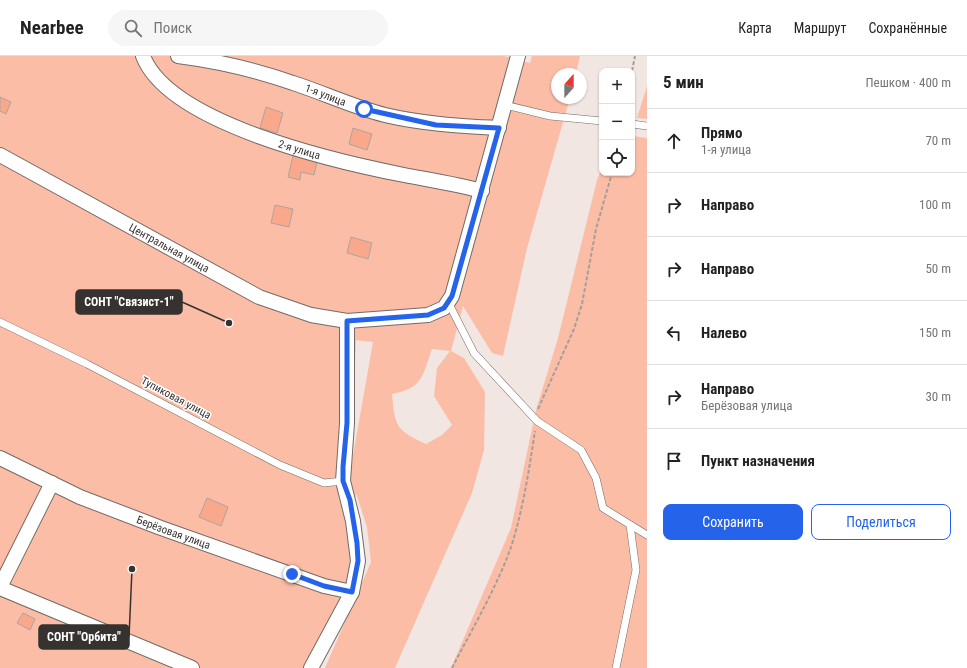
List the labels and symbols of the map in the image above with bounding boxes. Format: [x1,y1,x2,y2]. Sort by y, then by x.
north arrow [551,68,587,104]
street label: 1-я улица [303,81,348,108]
route start [355,100,373,118]
street label: 2-я улица [277,137,322,162]
street label: Центральная улица [127,221,212,275]
callout: СОНТ "Связист-1" [76,290,182,314]
text: СОНТ "Связист-1" [84,295,174,309]
street label: Тупиковая улица [139,374,213,422]
street label: Берёзовая улица [135,513,212,552]
route end [283,565,301,583]
callout: СОНТ "Орбита" [39,625,129,649]
text: СОНТ "Орбита" [47,630,121,644]

